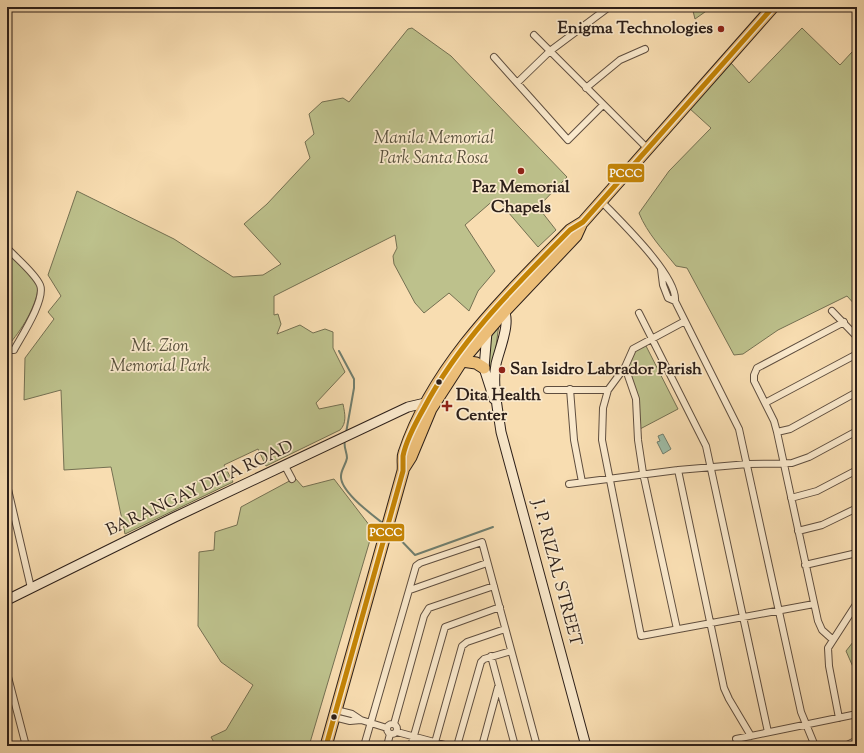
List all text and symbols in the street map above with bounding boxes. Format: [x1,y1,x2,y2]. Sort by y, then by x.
place label: Enigma Technologies [558,17,713,41]
marker: Enigma Technologies [716,24,726,34]
park label: Manila Memorial Park Santa Rosa [374,127,494,171]
line badge: PCCC [607,163,645,183]
marker: Paz Memorial Chapels [516,166,526,176]
text: PCCC [609,166,643,182]
place label: Paz Memorial Chapels [472,176,570,220]
park label: Mt. Zion Memorial Park [110,335,210,379]
place label: San Isidro Labrador Parish [510,358,702,382]
marker: San Isidro Labrador Parish [497,365,507,375]
unlabelled marker [434,377,444,387]
place label: Dita Health Center [456,384,541,428]
marker: Dita Health Center [441,400,453,412]
street label: BARANGAY DITA ROAD [102,435,298,543]
street label: J. P. RIZAL STREET [525,496,587,649]
line badge: PCCC [367,523,405,542]
text: PCCC [369,525,403,541]
unlabelled marker [329,712,339,722]

